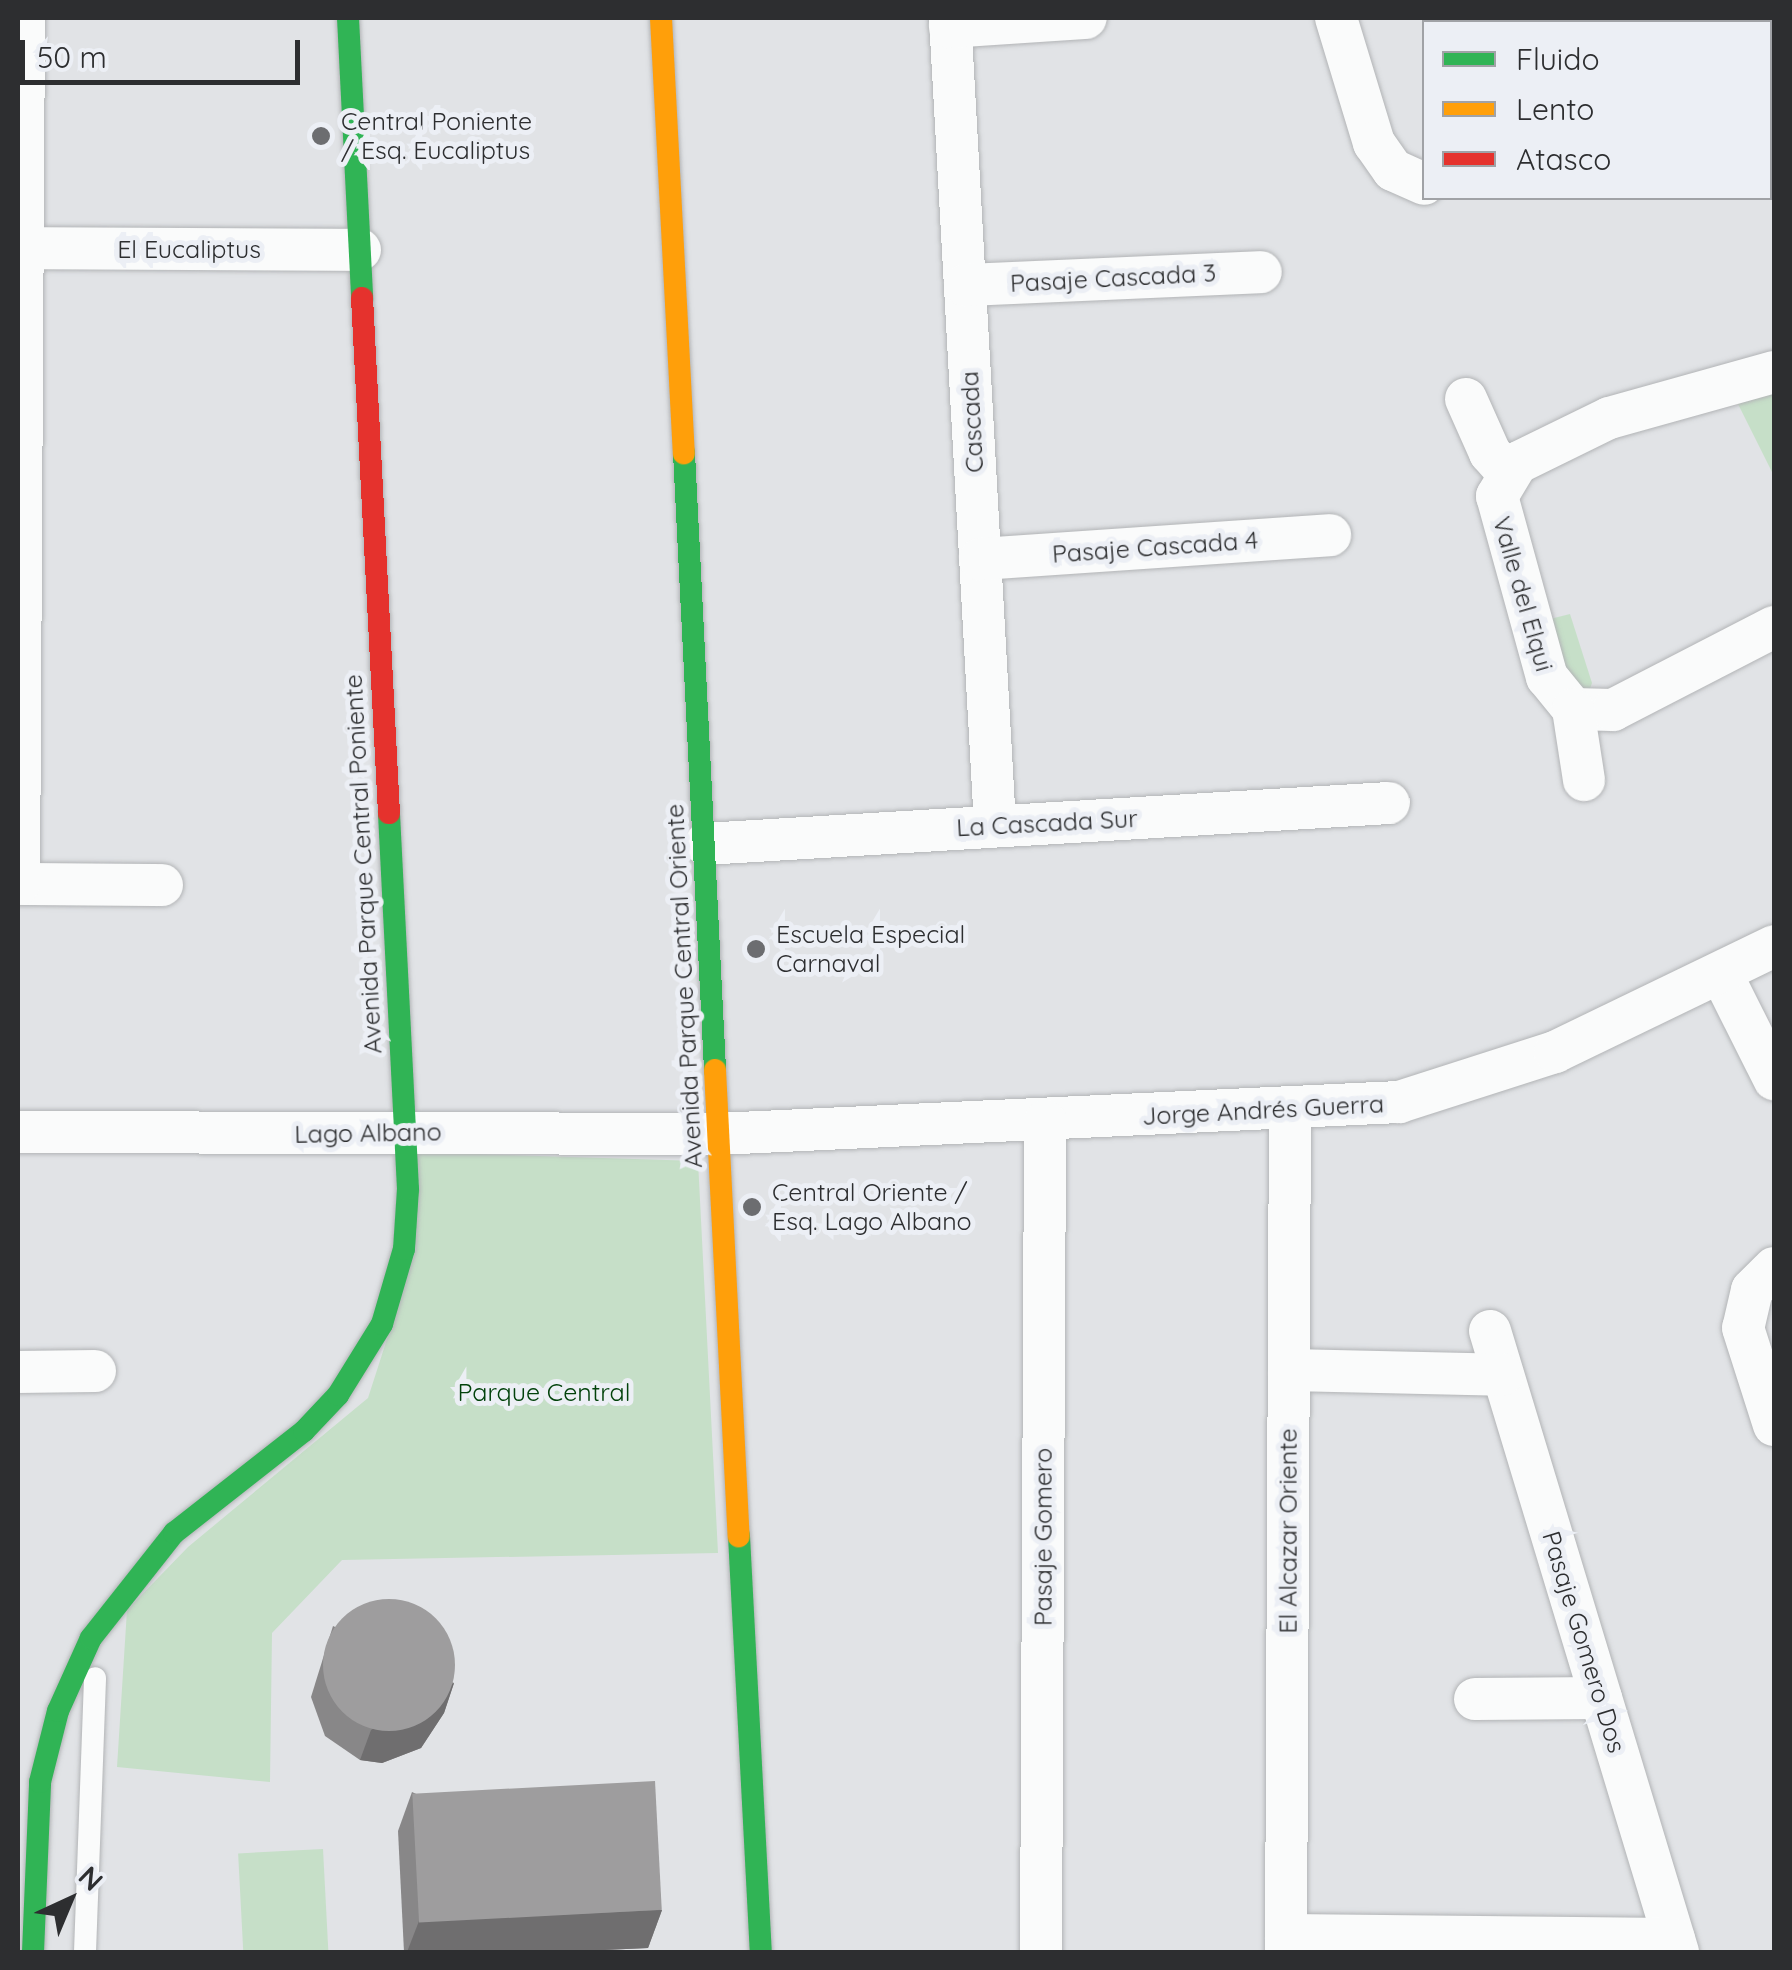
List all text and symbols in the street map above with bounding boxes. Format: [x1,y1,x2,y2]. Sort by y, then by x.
scale bar [25,20,305,82]
legend [1422,20,1772,200]
text: 50 m [37,38,107,76]
text: Fluido [1516,40,1600,78]
text: Lento [1516,90,1594,128]
place label: Central Poniente / Esq. Eucaliptus [341,107,532,166]
marker: Central Poniente / Esq. Eucaliptus [310,125,332,147]
text: Atasco [1516,140,1611,178]
street label: El Eucaliptus [117,234,261,264]
street label: Pasaje Cascada 3 [1009,258,1217,298]
street label: Cascada [954,370,990,474]
street label: Valle del Elqui [1487,513,1559,675]
street label: Pasaje Cascada 4 [1051,525,1259,569]
street label: Avenida Parque Central Poniente [338,673,388,1055]
street label: Avenida Parque Central Oriente [659,803,709,1169]
street label: La Cascada Sur [956,803,1138,843]
place label: Escuela Especial Carnaval [776,920,965,979]
marker: Escuela Especial Carnaval [745,938,767,960]
street label: Jorge Andrés Guerra [1141,1089,1385,1131]
street label: Lago Albano [294,1117,442,1149]
place label: Central Oriente / Esq. Lago Albano [772,1178,972,1237]
marker: Central Oriente / Esq. Lago Albano [741,1196,763,1218]
park label: Parque Central [458,1377,630,1407]
street label: El Alcazar Oriente [1273,1428,1303,1634]
street label: Pasaje Gomero [1028,1448,1058,1626]
street label: Pasaje Gomero Dos [1536,1528,1632,1756]
north arrow [20,1850,120,1950]
text: N [72,1858,111,1898]

